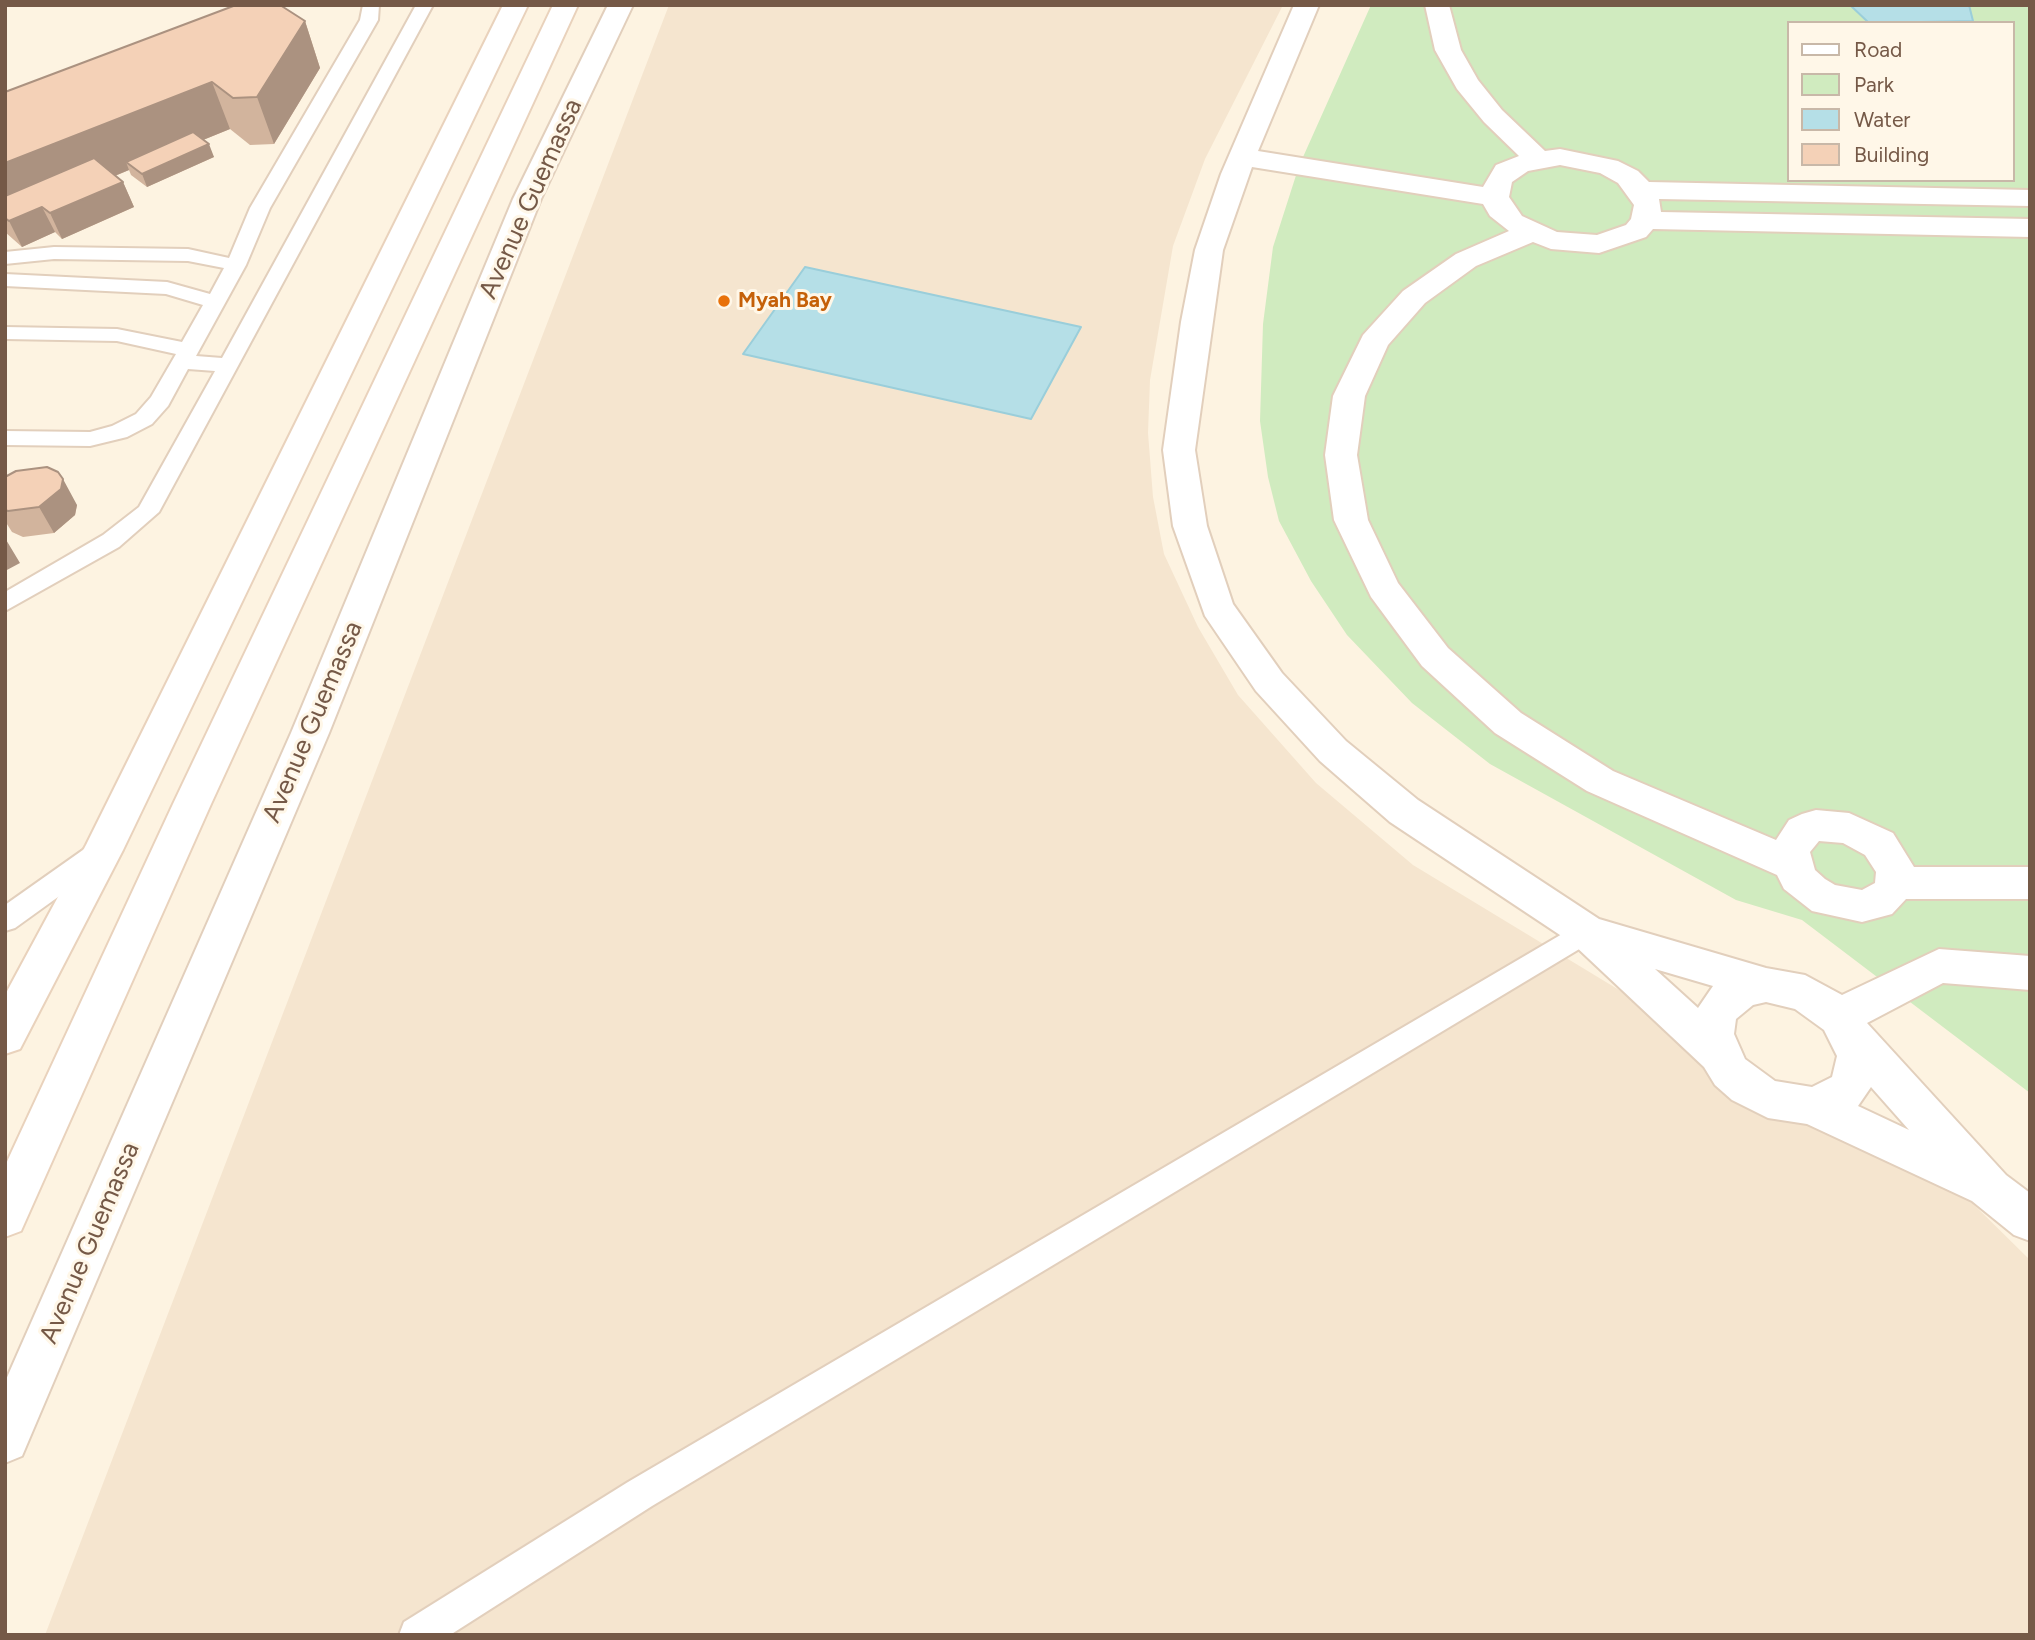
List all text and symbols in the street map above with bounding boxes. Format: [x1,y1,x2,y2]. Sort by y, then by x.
legend [1786,21,2014,182]
text: Road [1854,37,1902,62]
text: Park [1854,72,1894,97]
street label: Avenue Guemassa [473,94,589,304]
text: Water [1854,107,1910,132]
text: Building [1854,142,1929,167]
place label: Myah Bay [738,288,832,314]
marker: Myah Bay [716,293,732,309]
street label: Avenue Guemassa [257,617,369,827]
street label: Avenue Guemassa [34,1138,146,1348]

